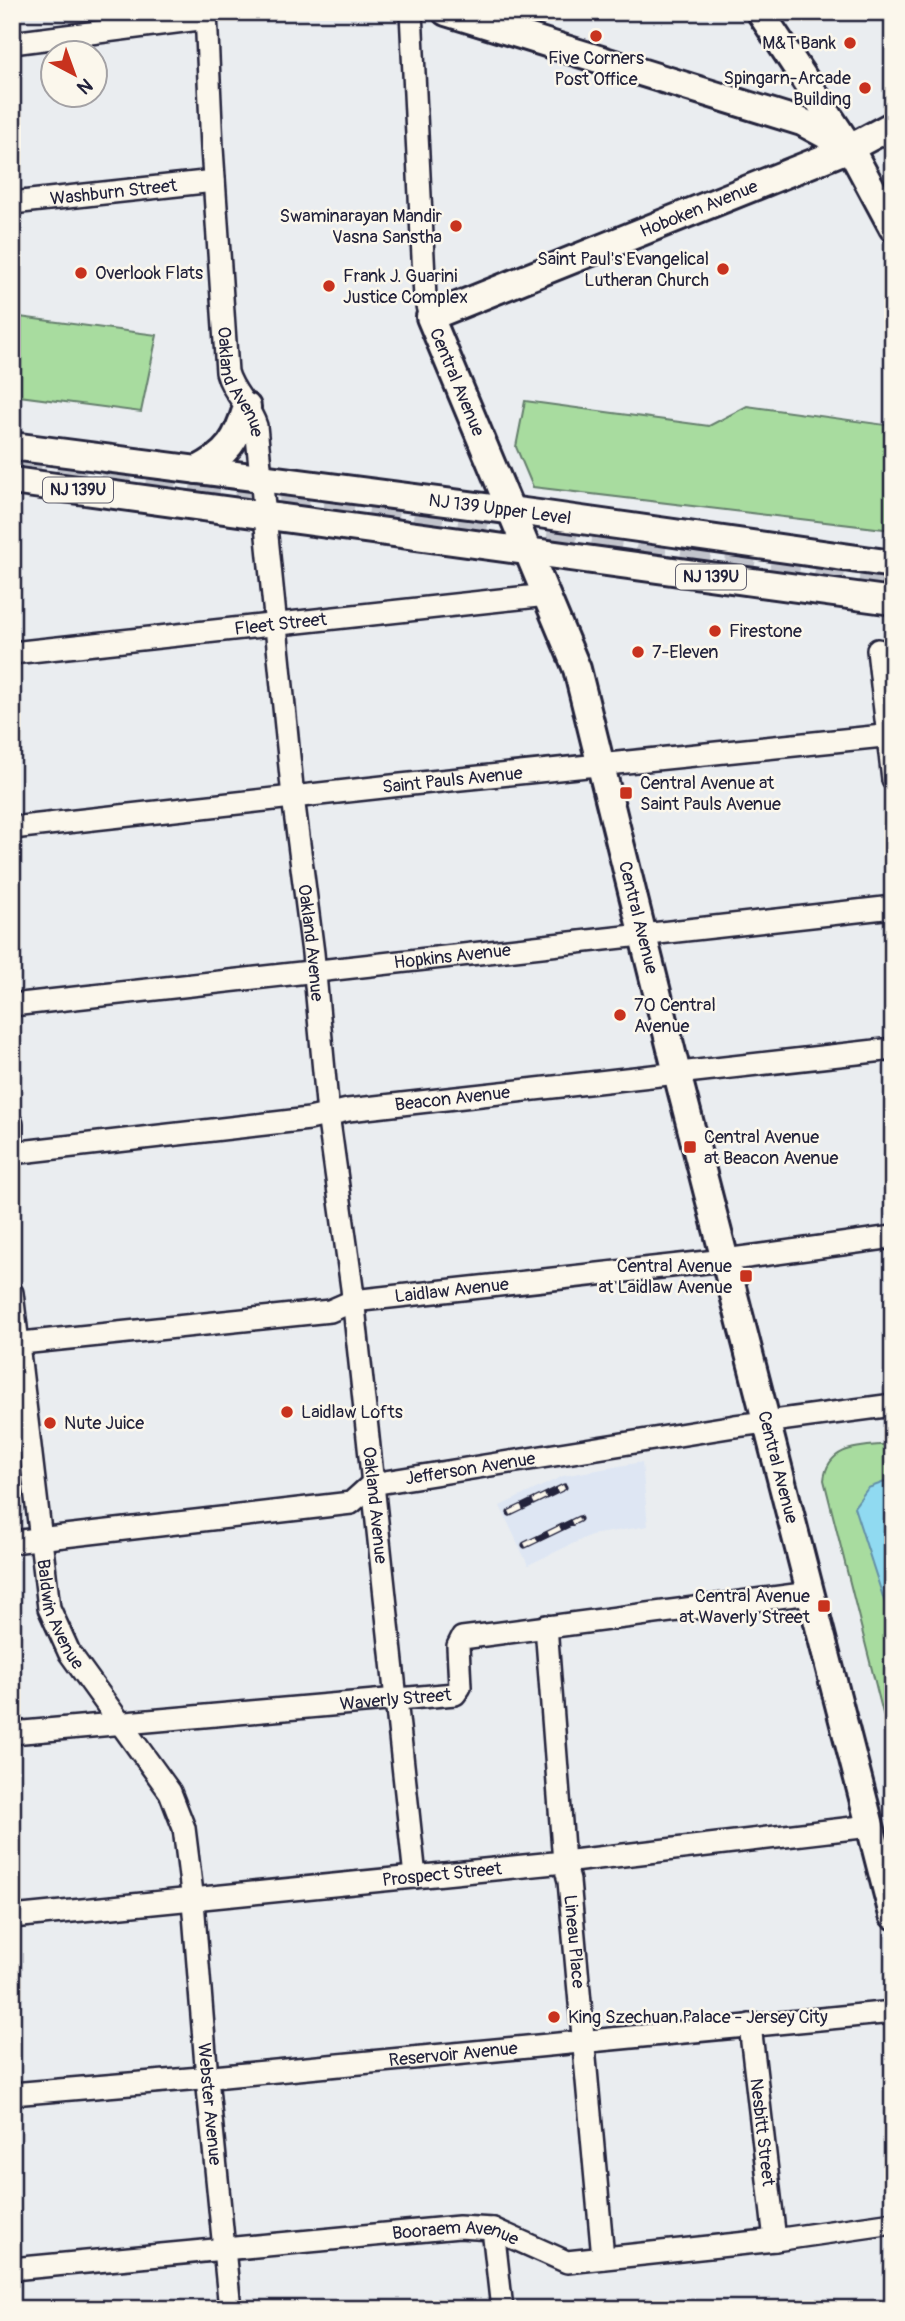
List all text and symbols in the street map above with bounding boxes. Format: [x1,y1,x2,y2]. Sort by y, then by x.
marker: Five Corners Post Office [588,28,604,44]
place label: M&T Bank [762,32,836,55]
marker: M&T Bank [842,35,858,51]
north arrow [38,38,108,108]
place label: Five Corners Post Office [548,47,644,91]
place label: Spingarn-Arcade Building [724,67,851,111]
text: N [72,73,97,99]
marker: Spingarn-Arcade Building [857,80,873,96]
street label: Washburn Street [49,174,179,210]
street label: Hoboken Avenue [637,175,761,243]
place label: Swaminarayan Mandir Vasna Sanstha [280,205,443,249]
marker: Swaminarayan Mandir Vasna Sanstha [448,218,464,234]
place label: Saint Paul's Evangelical Lutheran Church [537,248,709,292]
marker: Saint Paul's Evangelical Lutheran Church [715,261,731,277]
place label: Overlook Flats [95,262,203,285]
marker: Overlook Flats [73,265,89,281]
place label: Frank J. Guarini Justice Complex [343,265,468,309]
marker: Frank J. Guarini Justice Complex [321,278,337,294]
street label: Central Avenue [424,324,490,440]
street label: Oakland Avenue [212,326,269,438]
road number: NJ 139U [43,477,113,503]
street label: NJ 139 Upper Level [427,488,573,530]
road number: NJ 139U [676,564,746,590]
street label: Fleet Street [233,607,329,640]
place label: Firestone [729,620,802,643]
marker: Firestone [707,623,723,639]
place label: 7-Eleven [652,641,719,664]
marker: 7-Eleven [630,644,646,660]
street label: Saint Pauls Avenue [381,761,524,799]
place label: Central Avenue at Saint Pauls Avenue [640,772,781,816]
marker: Central Avenue at Saint Pauls Avenue [618,785,634,801]
street label: Central Avenue [614,859,664,976]
street label: Oakland Avenue [293,883,329,1003]
street label: Hopkins Avenue [393,938,512,974]
place label: 70 Central Avenue [634,994,716,1038]
marker: 70 Central Avenue [612,1007,628,1023]
street label: Beacon Avenue [394,1080,511,1116]
place label: Central Avenue at Beacon Avenue [704,1126,839,1170]
marker: Central Avenue at Beacon Avenue [682,1139,698,1155]
place label: Central Avenue at Laidlaw Avenue [598,1255,732,1299]
marker: Central Avenue at Laidlaw Avenue [738,1268,754,1284]
street label: Laidlaw Avenue [393,1272,510,1308]
place label: Laidlaw Lofts [301,1401,403,1424]
marker: Laidlaw Lofts [279,1404,295,1420]
street label: Central Avenue [753,1408,804,1526]
place label: Nute Juice [64,1412,144,1435]
marker: Nute Juice [42,1415,58,1431]
street label: Oakland Avenue [358,1445,393,1565]
street label: Jefferson Avenue [403,1447,537,1490]
street label: Baldwin Avenue [32,1558,89,1674]
place label: Central Avenue at Waverly Street [679,1585,811,1629]
marker: Central Avenue at Waverly Street [816,1598,832,1614]
street label: Waverly Street [339,1683,453,1716]
street label: Prospect Street [381,1857,503,1892]
street label: Lineau Place [559,1894,590,1989]
place label: King Szechuan Palace - Jersey City [568,2006,828,2029]
marker: King Szechuan Palace - Jersey City [546,2009,562,2025]
street label: Reservoir Avenue [388,2036,519,2072]
street label: Webster Avenue [193,2042,227,2166]
street label: Nesbitt Street [745,2077,780,2188]
street label: Booraem Avenue [391,2215,523,2251]

